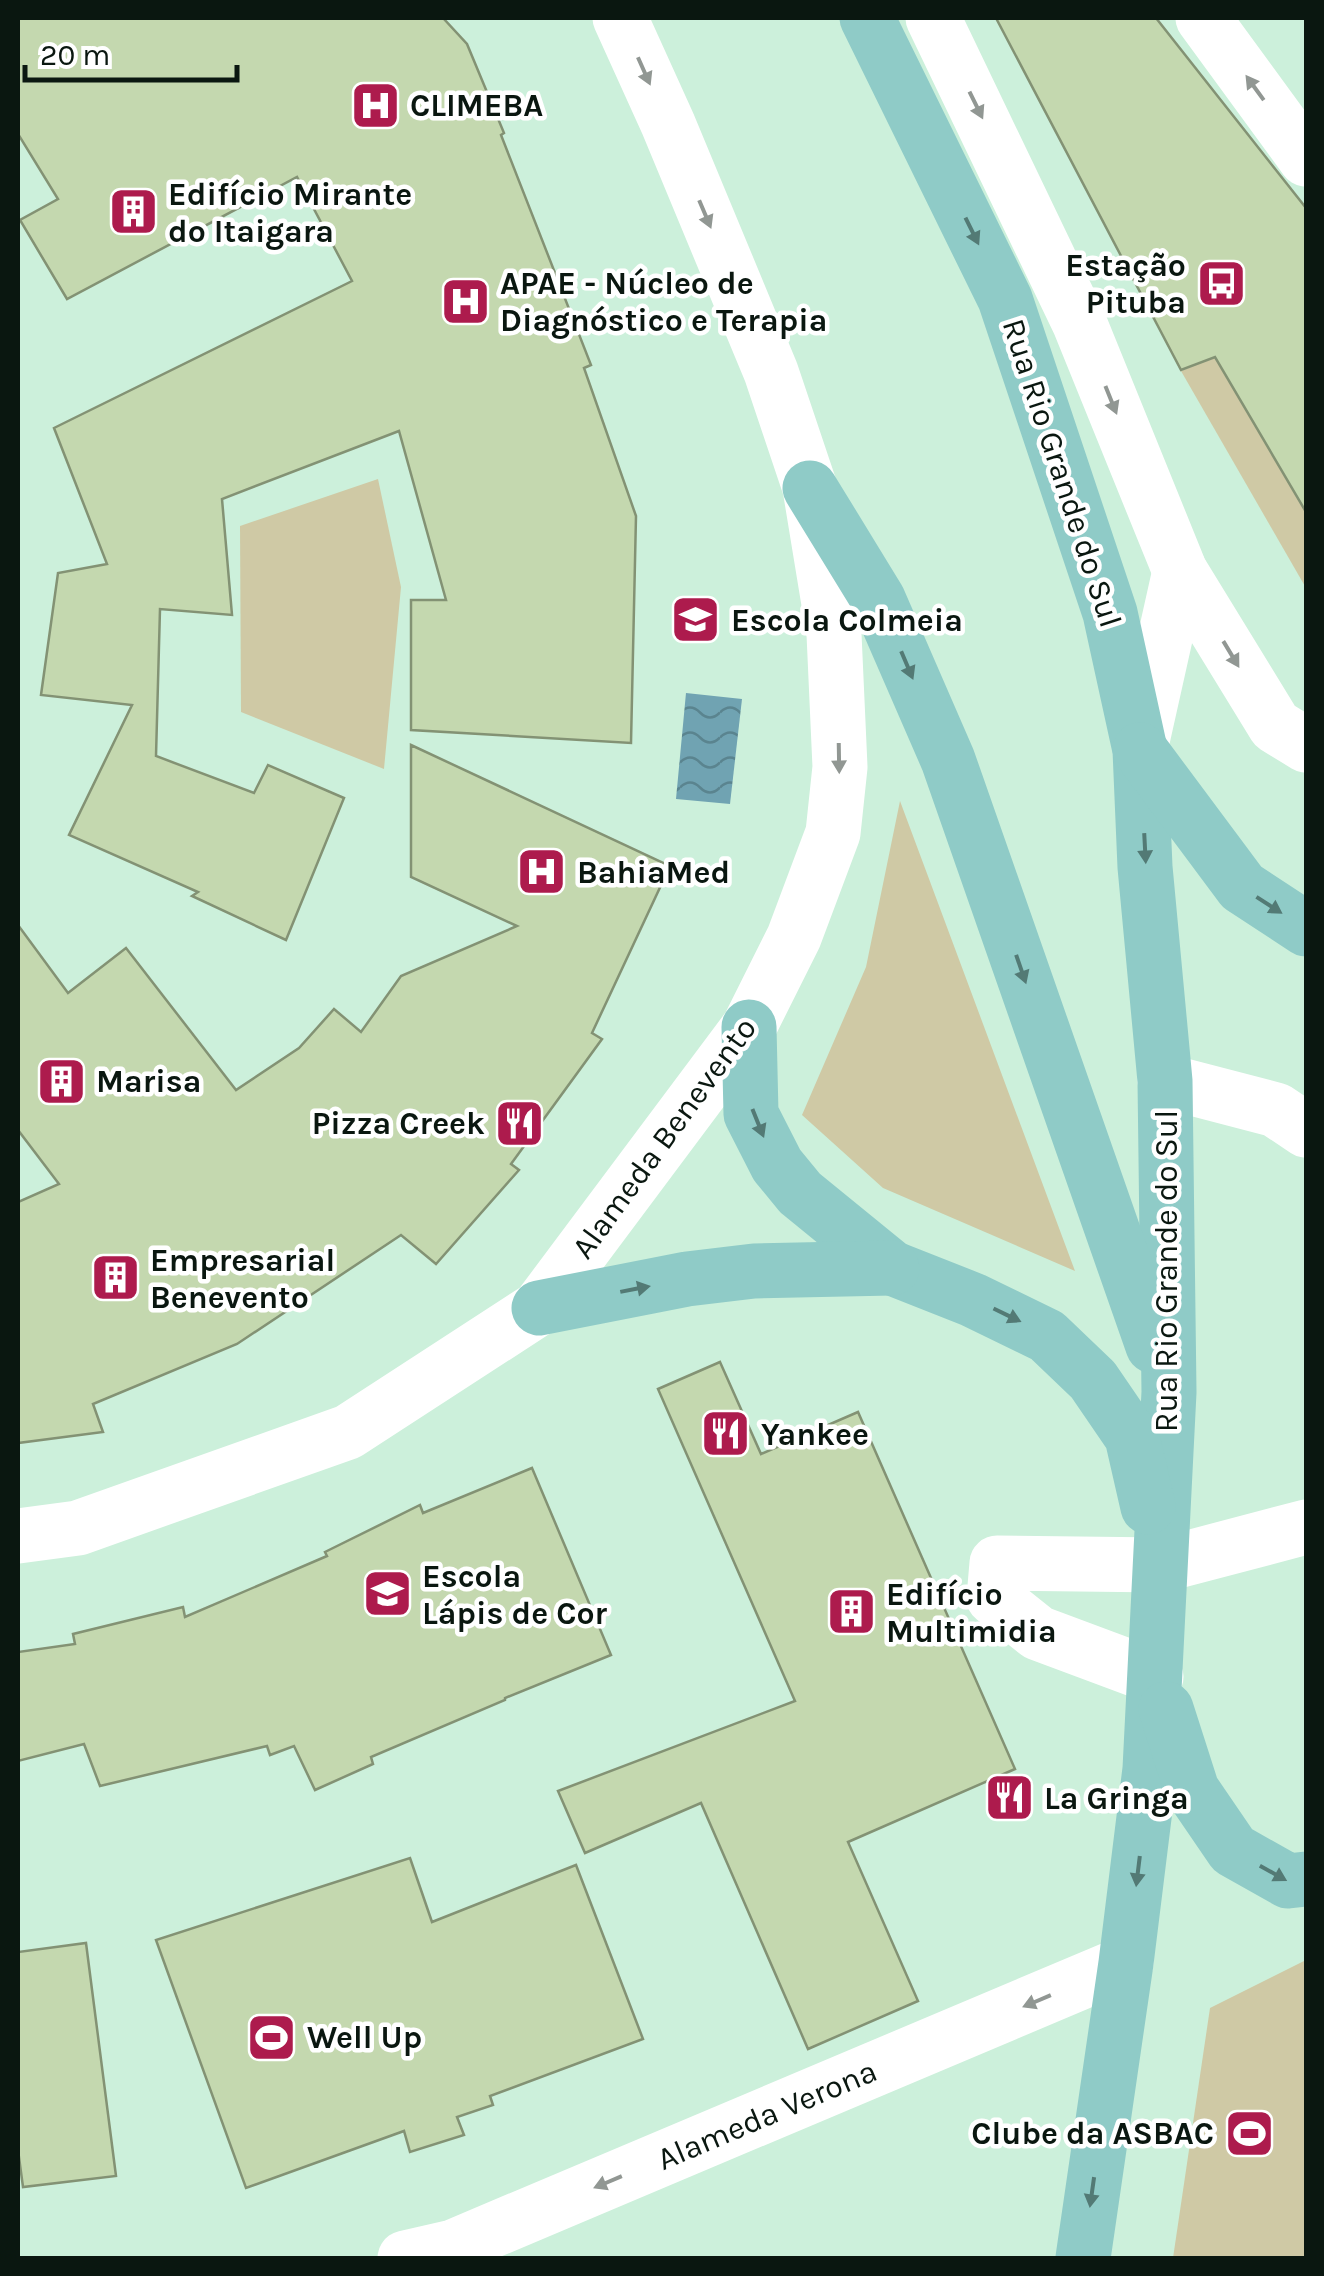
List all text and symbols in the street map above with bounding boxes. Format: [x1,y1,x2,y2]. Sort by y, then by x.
scale bar [25,20,238,82]
text: 20 m [40,37,110,73]
one-way arrow [636,56,652,86]
one-way arrow [1245,75,1265,101]
hospital icon: CLIMEBA [349,79,401,131]
place label: CLIMEBA [410,87,543,124]
one-way arrow [967,91,984,120]
place label: Edifício Mirante do Itaigara [168,176,412,250]
building icon: Edifício Mirante do Itaigara [107,186,159,238]
one-way arrow [697,199,713,229]
one-way arrow [963,216,980,245]
place label: Estação Pituba [1065,247,1186,321]
bus stop icon: Estação Pituba [1195,257,1247,309]
place label: APAE - Núcleo de Diagnóstico e Terapia [500,265,827,339]
hospital icon: APAE - Núcleo de Diagnóstico e Terapia [439,275,491,327]
street label: Rua Rio Grande do Sul [995,314,1129,632]
one-way arrow [1103,386,1119,416]
school or university icon: Escola Colmeia [670,594,722,646]
place label: Escola Colmeia [731,602,963,639]
one-way arrow [1222,640,1239,668]
one-way arrow [899,650,915,680]
one-way arrow [831,743,847,775]
one-way arrow [1137,832,1153,864]
hospital icon: BahiaMed [516,846,568,898]
place label: BahiaMed [577,854,730,891]
one-way arrow [1255,895,1283,913]
one-way arrow [1014,955,1029,985]
street label: Alameda Benevento [564,1010,764,1266]
building icon: Marisa [35,1055,87,1107]
place label: Marisa [96,1063,201,1100]
restaurant icon: Pizza Creek [494,1097,546,1149]
place label: Pizza Creek [312,1105,485,1142]
one-way arrow [750,1108,766,1138]
street label: Rua Rio Grande do Sul [1148,1110,1185,1432]
place label: Empresarial Benevento [150,1242,335,1316]
building icon: Empresarial Benevento [89,1252,141,1304]
one-way arrow [620,1281,651,1297]
one-way arrow [992,1307,1021,1324]
restaurant icon: Yankee [700,1408,752,1460]
place label: Yankee [761,1416,869,1453]
place label: Escola Lápis de Cor [422,1558,608,1632]
school or university icon: Escola Lápis de Cor [361,1568,413,1620]
place label: Edifício Multimidia [886,1576,1057,1650]
building icon: Edifício Multimidia [825,1586,877,1638]
restaurant icon: La Gringa [983,1772,1035,1824]
place label: La Gringa [1044,1780,1189,1817]
one-way arrow [1130,1855,1146,1887]
one-way arrow [1259,1864,1288,1881]
one-way arrow [1022,1993,1051,2009]
sports icon: Well Up [246,2011,298,2063]
place label: Well Up [307,2019,422,2056]
street label: Alameda Verona [652,2052,882,2178]
sports icon: Clube da ASBAC [1223,2107,1275,2159]
place label: Clube da ASBAC [971,2115,1214,2152]
one-way arrow [593,2174,623,2190]
one-way arrow [1084,2177,1100,2209]

